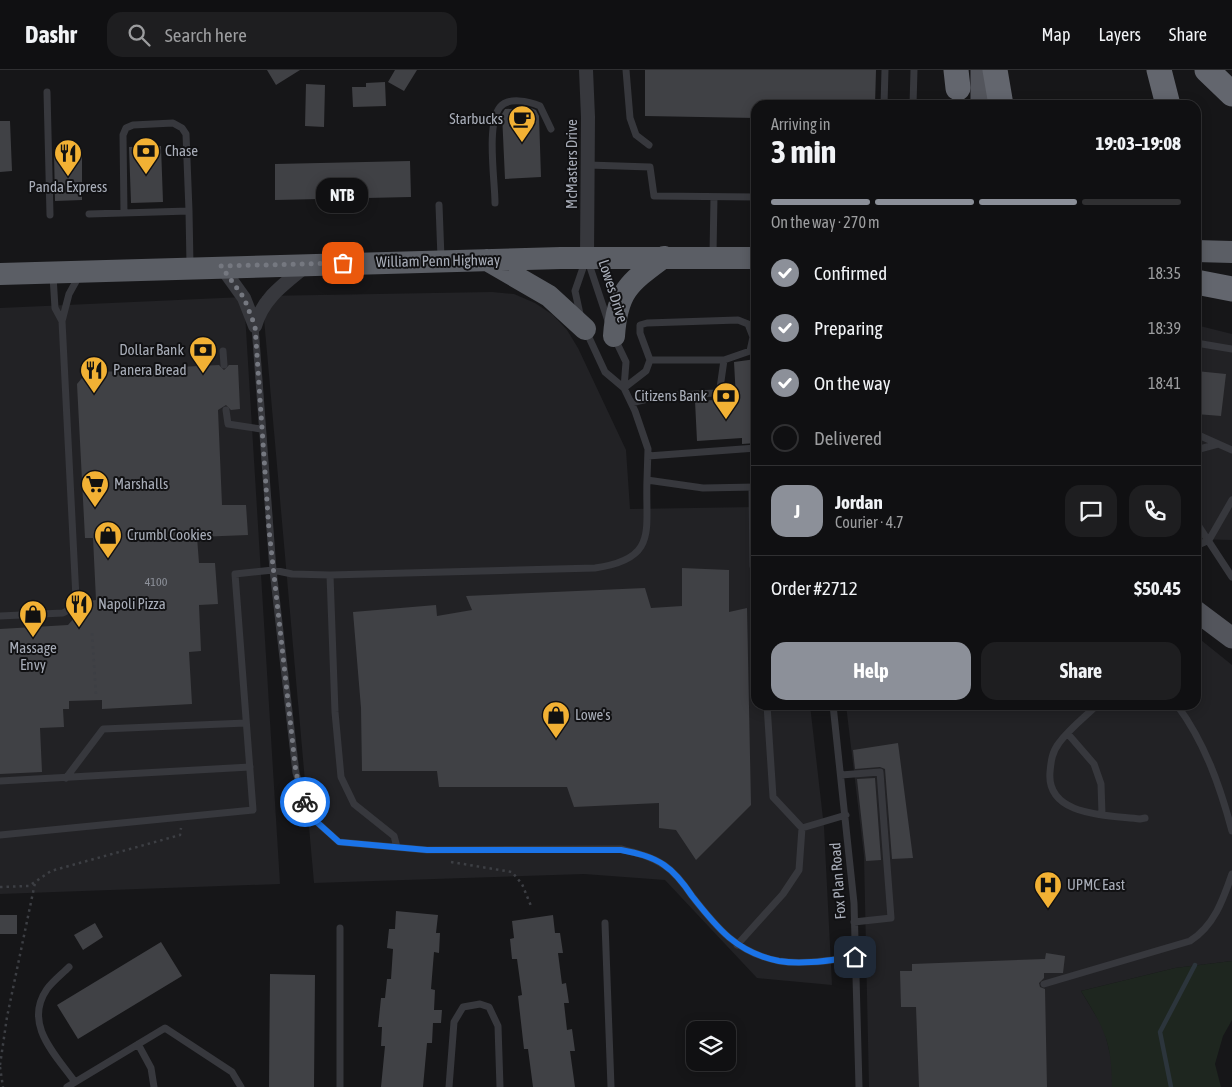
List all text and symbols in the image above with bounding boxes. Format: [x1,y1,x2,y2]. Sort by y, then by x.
search box [107,12,457,57]
text: Dashr [25,21,77,48]
icon: search [125,21,153,49]
text: Search here [165,24,247,46]
text: Map [1041,24,1070,45]
text: Layers [1098,24,1141,45]
text: Share [1169,24,1207,45]
cafe icon: Starbucks [507,104,537,143]
place label: Starbucks [449,110,503,127]
text: Arriving in [771,115,831,133]
street label: McMasters Drive [563,119,580,209]
text: 19:03–19:08 [1095,132,1181,154]
text: 3 min [771,133,836,170]
bank icon: Chase [131,136,161,175]
restaurant icon: Panda Express [53,138,83,177]
place label: Chase [165,142,198,159]
place label: Panda Express [29,178,107,195]
callout: NTB [317,178,369,213]
text: NTB [330,186,354,204]
text: On the way · 270 m [771,213,880,231]
pin [322,242,364,284]
icon: bag [329,249,357,277]
street label: William Penn Highway [376,251,500,270]
street label: Lowes Drive [595,257,632,324]
icon: check [771,259,799,287]
text: Confirmed [814,262,887,284]
text: 18:35 [1148,264,1181,282]
icon: check [771,314,799,342]
text: Preparing [814,317,883,339]
text: 18:39 [1148,319,1181,337]
bank icon: Dollar Bank [188,335,218,374]
place label: Dollar Bank [119,341,184,358]
restaurant icon: Panera Bread [79,355,109,394]
place label: Panera Bread [113,361,187,378]
icon: check [771,369,799,397]
text: On the way [814,372,891,394]
text: 18:41 [1148,374,1181,392]
bank icon: Citizens Bank [711,381,741,420]
place label: Citizens Bank [634,387,707,404]
text: Delivered [814,427,882,449]
supermarket icon: Marshalls [80,469,110,508]
place label: Marshalls [114,475,168,492]
button: chat [1065,485,1117,537]
button: phone [1129,485,1181,537]
text: Jordan [835,491,883,513]
text: J [794,500,800,522]
text: Courier · 4.7 [835,513,904,531]
shop icon: Crumbl Cookies [93,520,123,559]
place label: Crumbl Cookies [127,526,212,543]
house number: 4100 [145,575,168,589]
text: Order #2712 [771,577,858,599]
text: $50.45 [1134,577,1181,599]
restaurant icon: Napoli Pizza [64,589,94,628]
place label: Napoli Pizza [98,595,166,612]
shop icon: Massage Envy [18,599,48,638]
place label: Massage Envy [9,639,57,673]
button: Help [771,642,971,700]
button: Share [981,642,1181,700]
shop icon: Lowe's [541,700,571,739]
place label: Lowe's [575,706,611,723]
courier [280,777,330,827]
icon: bike [291,788,319,816]
street label: Fox Plan Road [826,842,849,920]
hospital icon: UPMC East [1033,870,1063,909]
place label: UPMC East [1067,876,1125,893]
pin [834,936,876,978]
icon: home [841,943,869,971]
map controls [686,1021,736,1071]
button: layers [686,1021,736,1071]

